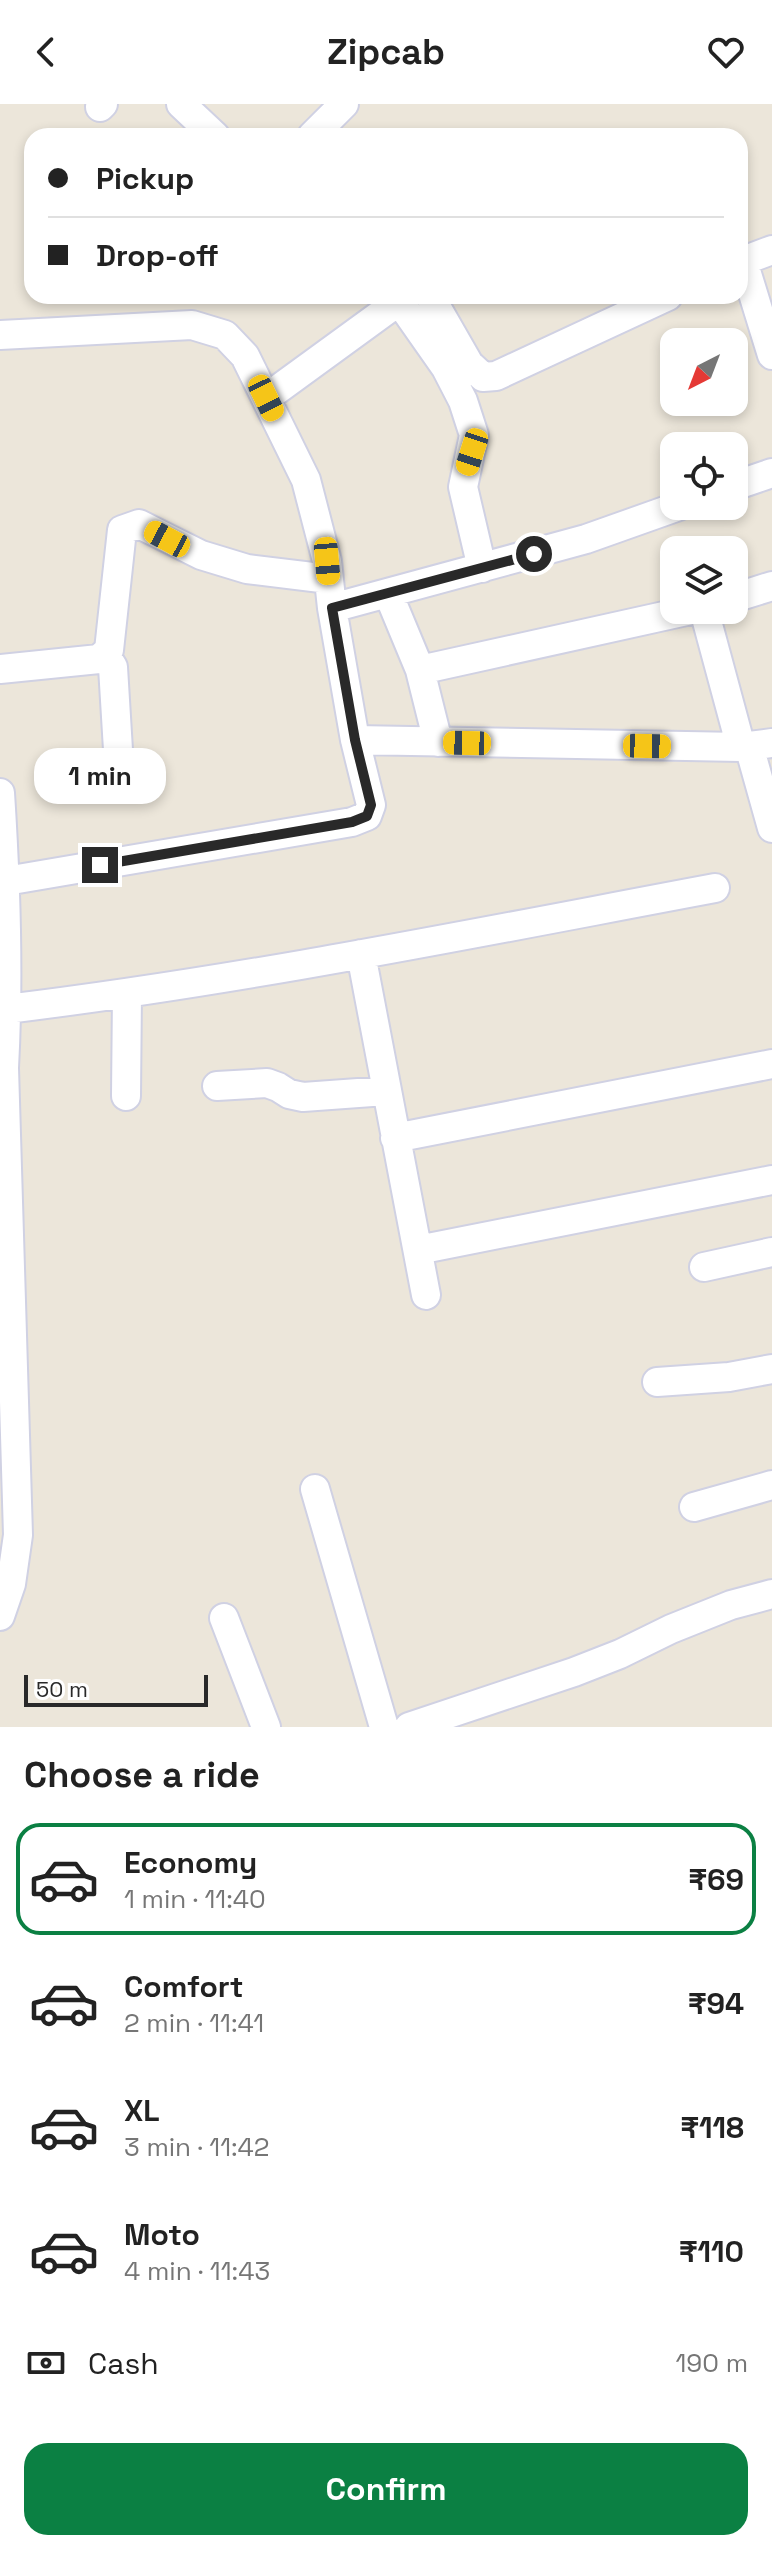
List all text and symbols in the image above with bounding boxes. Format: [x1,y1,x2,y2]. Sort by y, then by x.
text: Zipcab [327,29,445,75]
icon: back [24,30,68,74]
icon: heart [704,30,748,74]
text: Pickup [96,159,194,198]
text: Drop-off [96,236,219,275]
north arrow [660,328,748,416]
map controls [660,328,748,624]
car [245,371,287,425]
car [453,425,491,479]
button: locate [660,432,748,520]
car [140,517,194,561]
car [313,536,341,586]
route start [516,536,552,572]
button: layers [660,536,748,624]
car [443,731,491,755]
car [623,734,671,758]
callout: 1 min [34,749,166,805]
text: 1 min [68,759,132,793]
route end [82,847,118,883]
scale bar [24,1671,208,1707]
text: 50 m [36,1675,88,1703]
text: Choose a ride [24,1752,260,1798]
icon: car [28,1843,100,1915]
text: Economy [124,1843,257,1882]
text: ₹69 [688,1860,744,1899]
text: 1 min · 11:40 [124,1882,266,1916]
icon: car [28,1967,100,2039]
text: Comfort [124,1967,243,2006]
text: ₹94 [688,1984,744,2023]
text: 2 min · 11:41 [124,2006,264,2040]
icon: car [28,2091,100,2163]
text: XL [124,2091,160,2130]
text: ₹118 [680,2108,744,2147]
text: 3 min · 11:42 [124,2130,270,2164]
icon: car [28,2215,100,2287]
text: Moto [124,2215,200,2254]
text: ₹110 [679,2232,744,2271]
text: 4 min · 11:43 [124,2254,270,2288]
icon: cash [24,2341,68,2385]
text: Cash [88,2344,159,2383]
text: 190 m [676,2346,748,2380]
button: Confirm [24,2443,748,2535]

